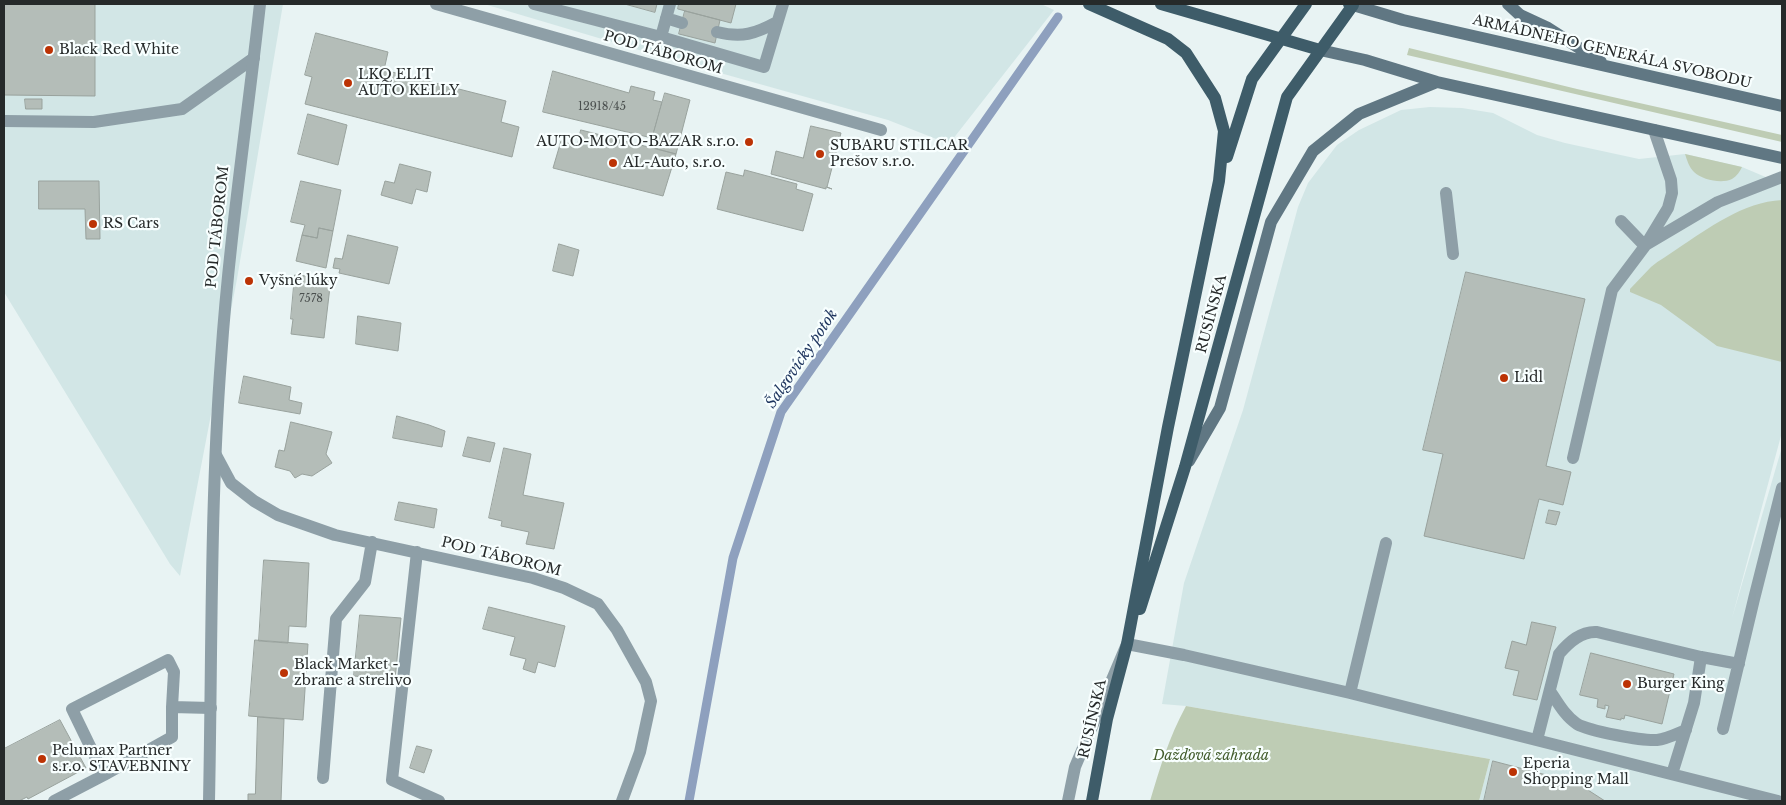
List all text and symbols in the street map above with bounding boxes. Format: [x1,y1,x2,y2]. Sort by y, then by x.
street label: ARMÁDNEHO GENERÁLA SVOBODU [1471,12,1753,92]
street label: POD TÁBOROM [602,28,724,78]
place label: Black Red White [59,42,179,58]
marker: Black Red White [43,44,55,56]
place label: LKQ ELIT AUTO KELLY [358,67,459,100]
marker: LKQ ELIT AUTO KELLY [342,77,354,89]
house number: 12918/45 [578,100,626,114]
place label: AUTO-MOTO-BAZAR s.r.o. [536,134,739,150]
marker: AUTO-MOTO-BAZAR s.r.o. [743,136,755,148]
place label: SUBARU STILCAR Prešov s.r.o. [830,138,968,170]
marker: SUBARU STILCAR Prešov s.r.o. [814,148,826,160]
place label: AL-Auto, s.r.o. [623,155,725,171]
marker: AL-Auto, s.r.o. [607,157,619,169]
street label: POD TÁBOROM [203,165,233,289]
place label: RS Cars [103,216,159,232]
marker: RS Cars [87,218,99,230]
place label: Vyšné lúky [259,273,338,289]
street label: RUSÍNSKA [1193,273,1231,355]
marker: Vyšné lúky [243,275,255,287]
house number: 7578 [299,292,323,306]
water label: Šalgovícky potok [762,306,842,412]
place label: Lidl [1514,370,1543,386]
marker: Lidl [1498,372,1510,384]
street label: POD TÁBOROM [439,534,563,580]
place label: Black Market - zbrane a strelivo [294,657,412,690]
marker: Black Market - zbrane a strelivo [278,667,290,679]
place label: Burger King [1637,676,1724,692]
street label: RUSÍNSKA [1076,678,1110,760]
marker: Burger King [1621,678,1633,690]
place label: Pelumax Partner s.r.o. STAVEBNINY [52,743,191,776]
park label: Dažďová záhrada [1153,748,1269,764]
marker: Pelumax Partner s.r.o. STAVEBNINY [36,753,48,765]
place label: Eperia Shopping Mall [1523,756,1629,789]
marker: Eperia Shopping Mall [1507,766,1519,778]

